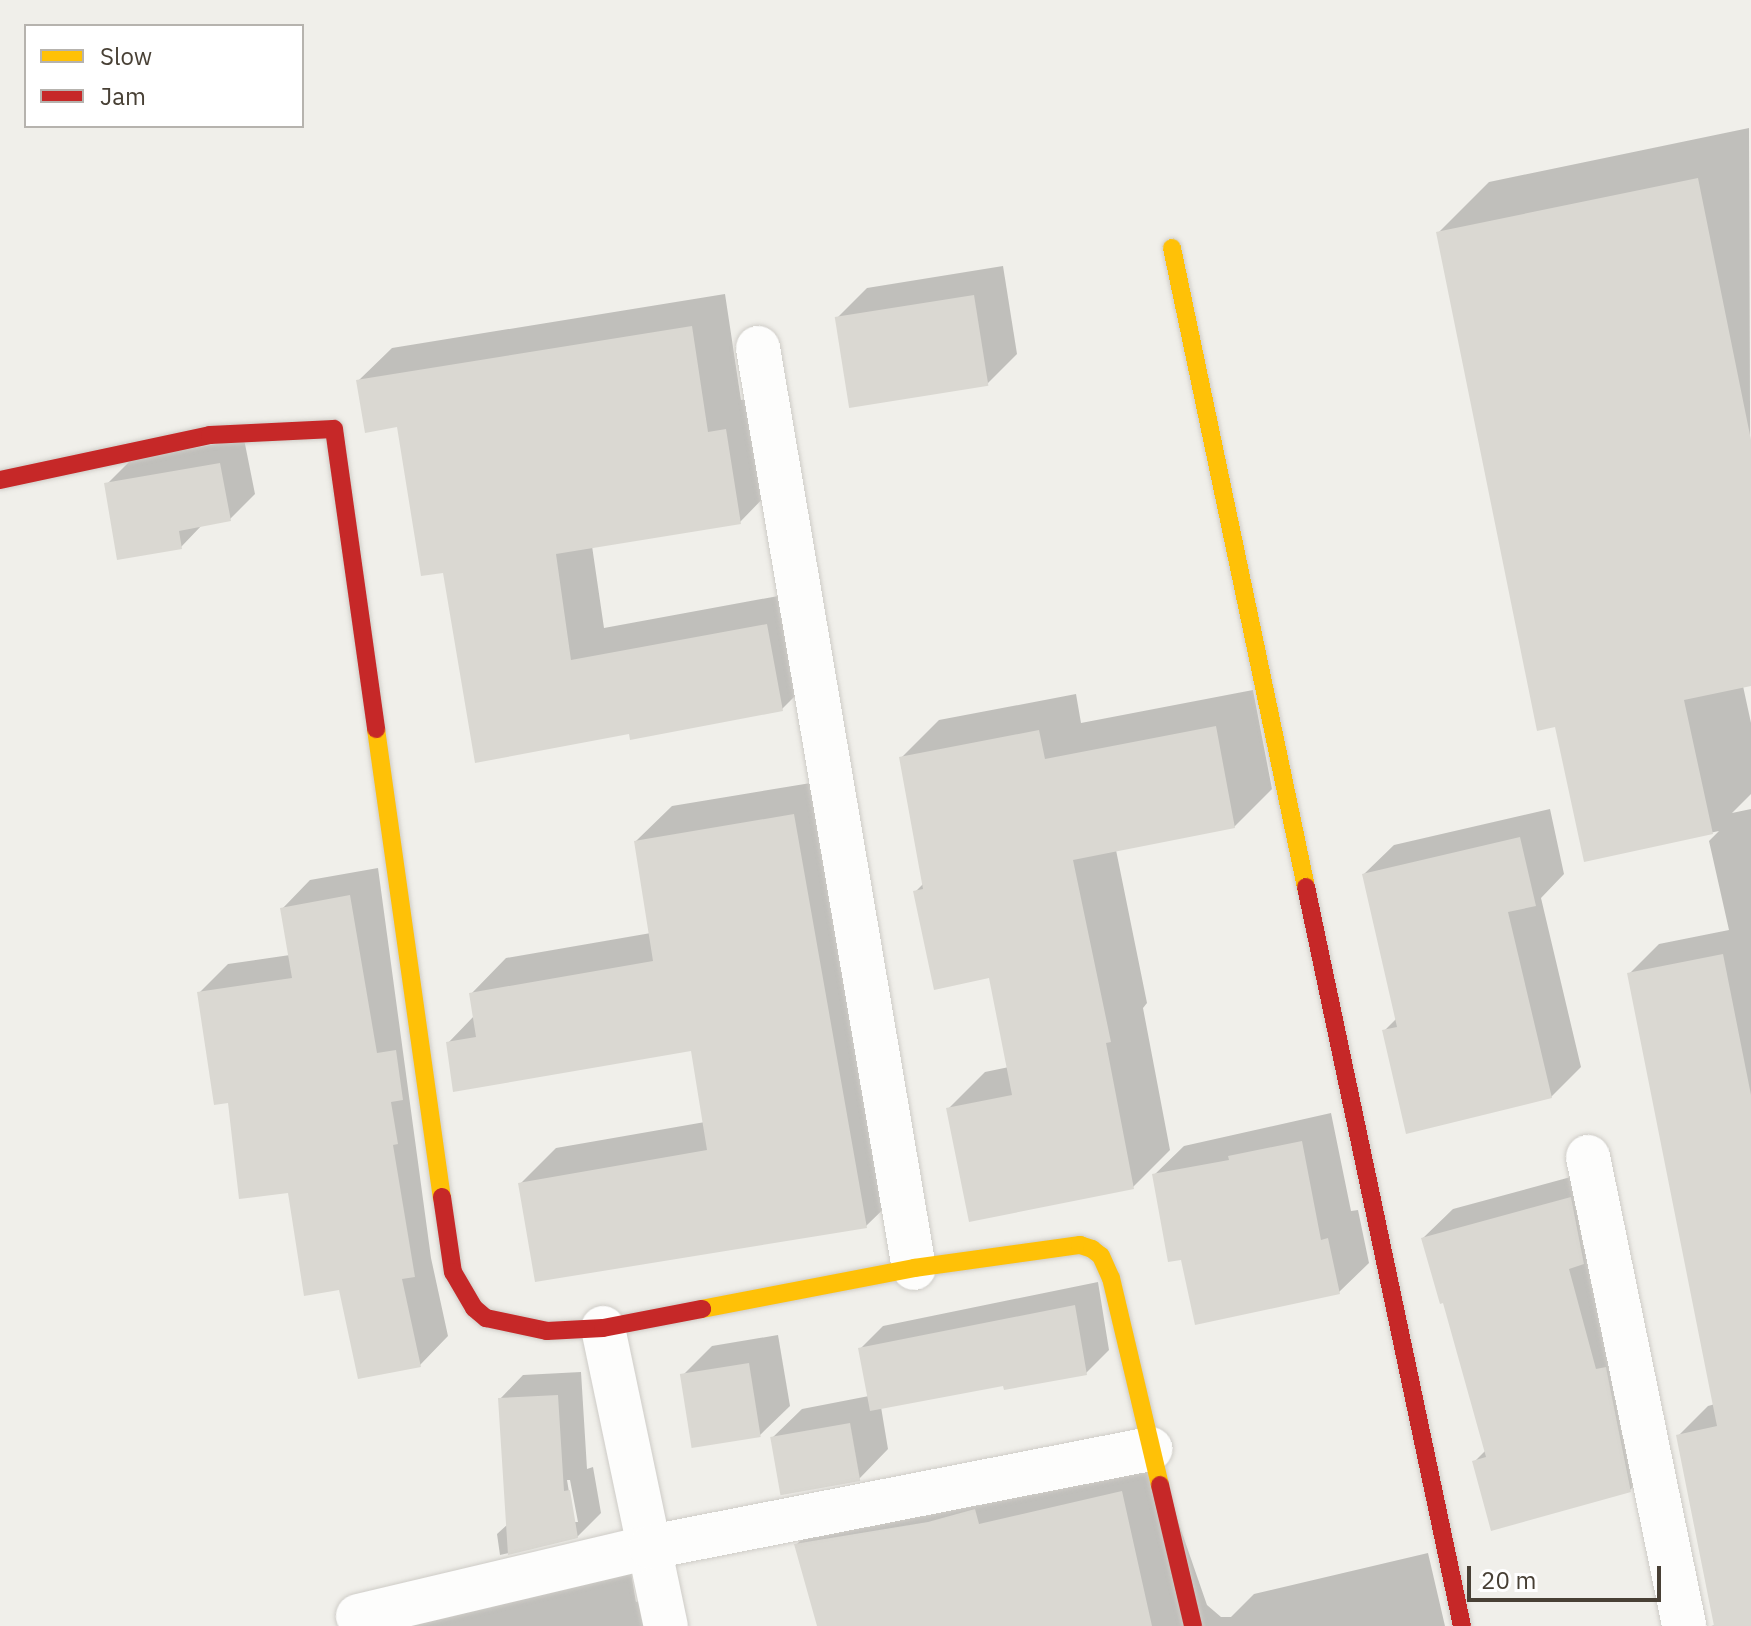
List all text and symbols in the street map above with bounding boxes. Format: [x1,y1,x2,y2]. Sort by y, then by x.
legend [24,24,304,128]
text: Slow [100,40,152,72]
text: Jam [100,80,146,112]
scale bar [1471,1550,1665,1600]
text: 20 m [1481,1564,1536,1596]

